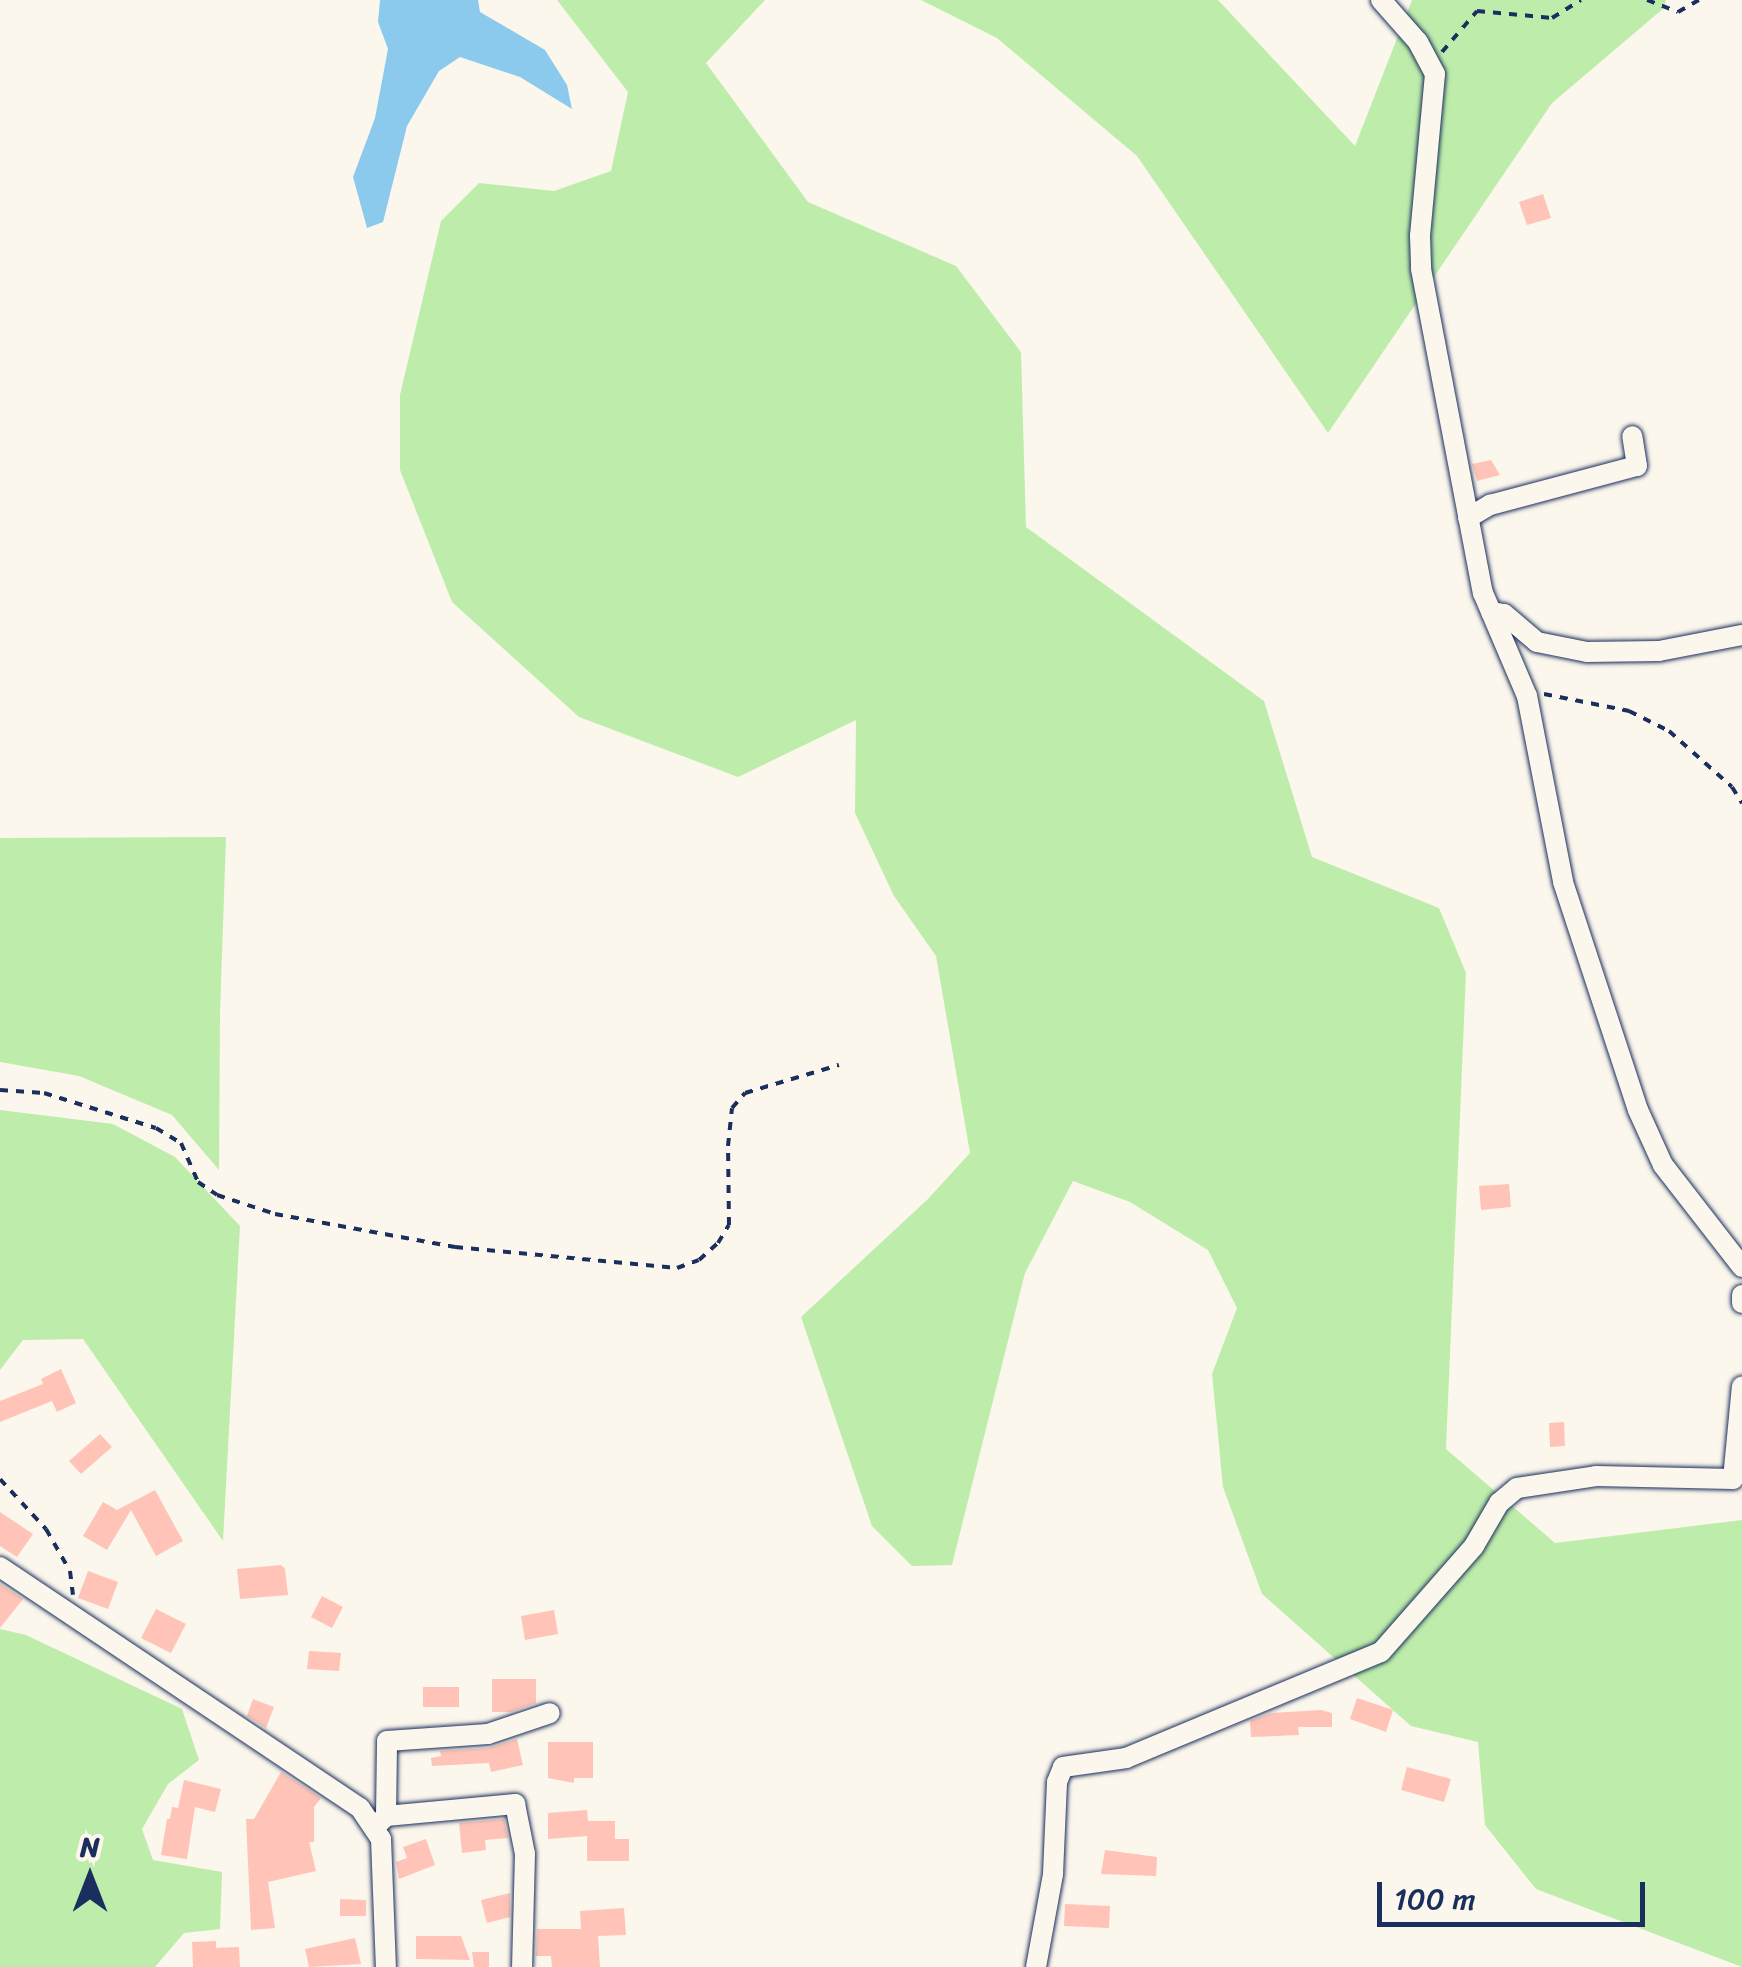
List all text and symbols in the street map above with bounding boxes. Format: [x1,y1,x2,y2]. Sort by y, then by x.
text: N [80,1822,100,1871]
north arrow [40,1827,140,1927]
scale bar [1382,1862,1650,1924]
text: 100 m [1394,1872,1476,1926]

